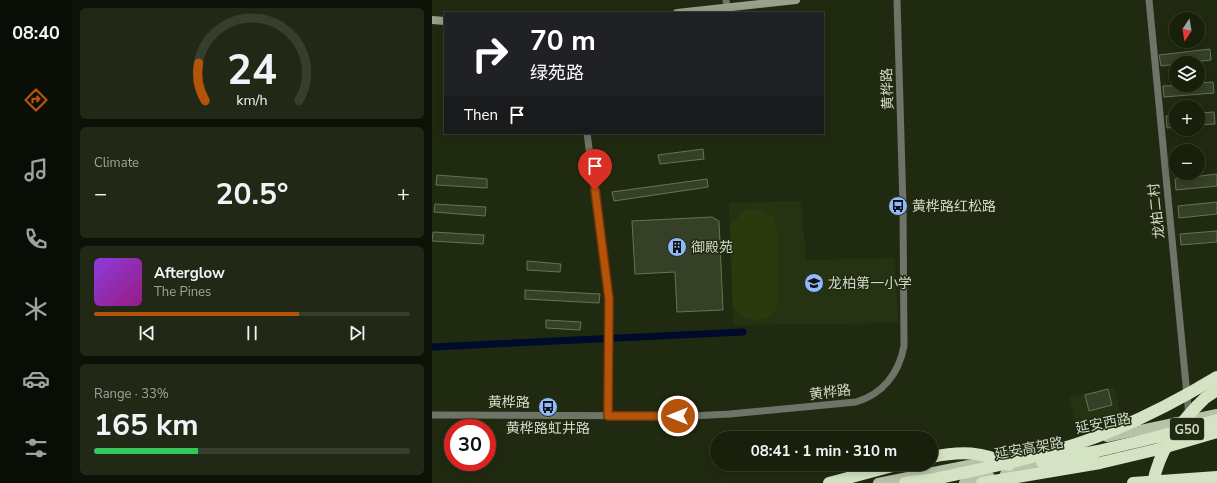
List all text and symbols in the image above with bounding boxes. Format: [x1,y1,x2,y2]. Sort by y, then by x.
north arrow [1169,12,1205,48]
map controls [1169,12,1205,180]
text: 08:40 [12,21,60,45]
text: 70 m [530,22,596,60]
icon: right [464,28,516,80]
text: 24 [227,42,277,99]
button: layers [1169,56,1205,92]
text: 绿苑路 [530,61,584,85]
street label: 黄桦路 [877,68,898,110]
icon: directions [22,86,50,114]
text: km/h [236,91,268,110]
button: + [1169,100,1205,136]
icon: arrive [506,104,528,126]
text: Then [464,105,498,125]
button: − [1169,144,1205,180]
pin [578,149,612,190]
text: Climate [94,154,139,172]
icon: arrive [584,155,606,177]
icon: music [22,156,50,184]
text: 20.5° [216,174,288,215]
text: − [94,179,107,209]
text: + [397,179,410,209]
street label: 龙柏二村 [1144,182,1169,240]
bus stop icon: 黄桦路红松路 [887,195,909,217]
place label: 黄桦路红松路 [912,197,996,216]
icon: phone [22,225,50,253]
building icon: 御殿苑 [666,236,688,258]
place label: 御殿苑 [691,238,733,257]
text: Afterglow [154,263,225,283]
school or university icon: 龙柏第一小学 [803,272,825,294]
place label: 龙柏第一小学 [828,274,912,293]
text: The Pines [154,283,211,301]
icon: climate [22,295,50,323]
icon: previous [136,322,158,344]
icon: pause [241,322,263,344]
icon: next [346,322,368,344]
icon: car [22,365,50,393]
street label: 黄桦路 [808,381,852,404]
text: Range · 33% [94,385,169,403]
street label: 黄桦路 [488,393,530,412]
position arrow [657,395,699,437]
bus stop icon: 黄桦路虹井路 [537,396,559,418]
text: 165 km [94,405,199,446]
street label: 延安西路 [1074,409,1132,438]
road number: G50 [1170,418,1204,440]
speed limit sign: 30 [444,419,496,471]
place label: 黄桦路虹井路 [506,419,590,438]
street label: 延安高架路 [993,433,1065,464]
icon: filters [22,434,50,462]
text: 08:41 · 1 min · 310 m [751,441,897,461]

